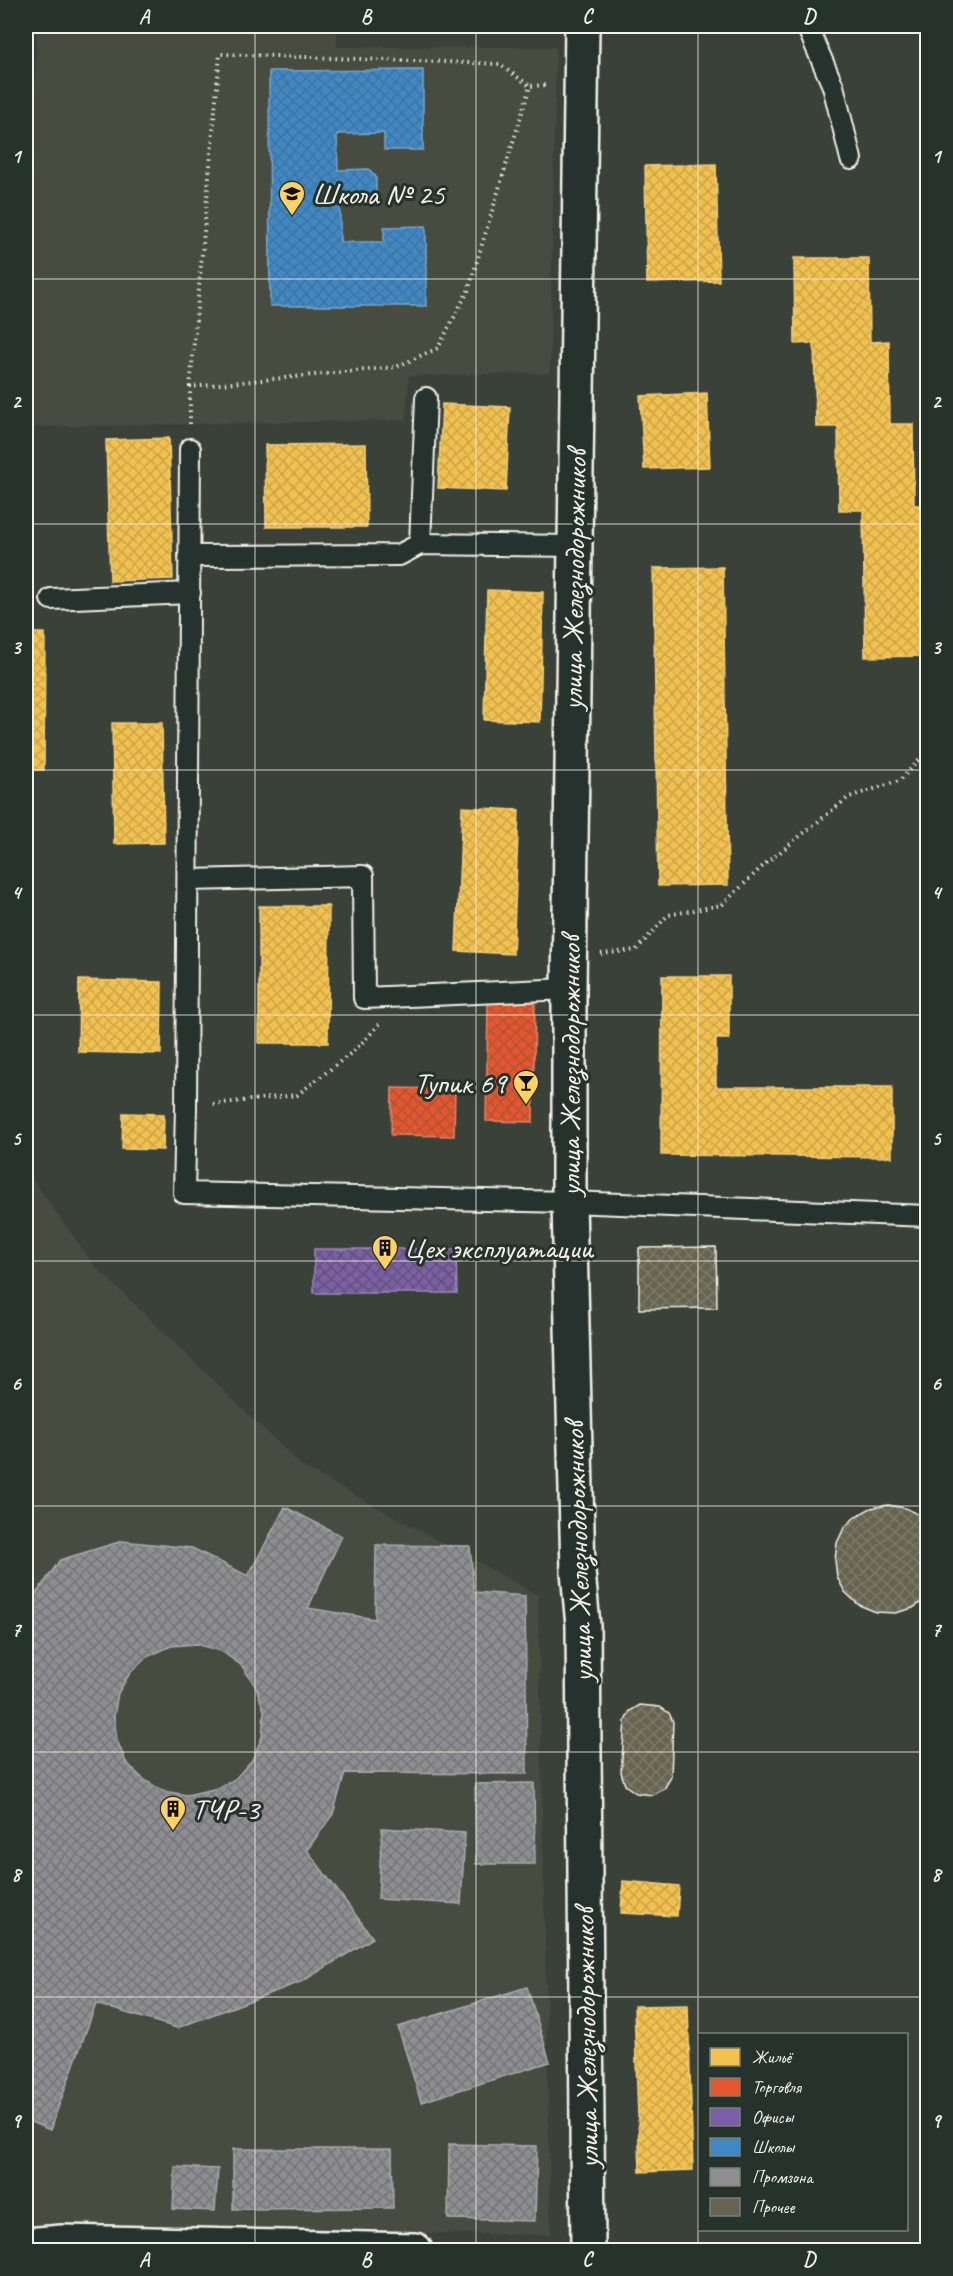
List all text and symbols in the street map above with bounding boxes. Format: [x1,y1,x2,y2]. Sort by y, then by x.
text: A [139,4,151,29]
text: B [361,4,373,29]
text: C [582,4,594,29]
text: D [803,4,817,29]
text: 1 [12,144,23,169]
text: 1 [932,144,943,169]
place label: Школа № 25 [312,175,446,213]
school or university icon: Школа № 25 [277,179,307,217]
text: 2 [12,389,23,414]
text: 2 [932,389,943,414]
street label: улица Железнодорожников [553,444,595,713]
text: 3 [12,635,23,660]
text: 3 [932,635,943,660]
text: 4 [12,880,24,905]
text: 4 [932,880,944,905]
street label: улица Железнодорожников [551,930,589,1198]
place label: Тупик 69 [414,1064,508,1102]
bar icon: Тупик 69 [511,1068,541,1106]
text: 5 [12,1126,23,1151]
text: 5 [932,1126,943,1151]
place label: Цех эксплуатации [404,1229,594,1267]
building icon: Цех эксплуатации [370,1233,400,1271]
text: 6 [11,1371,22,1396]
text: 6 [931,1371,942,1396]
street label: улица Железнодорожников [554,1416,602,1685]
text: 7 [12,1617,23,1642]
text: 7 [932,1617,943,1642]
place label: ТЧР-3 [192,1790,262,1828]
building icon: ТЧР-3 [158,1794,188,1832]
text: 8 [12,1862,24,1887]
text: 8 [932,1862,944,1887]
street label: улица Железнодорожников [565,1902,607,2171]
legend [698,2033,908,2231]
text: Жильё [752,2046,794,2068]
text: Торговля [752,2076,803,2098]
text: Офисы [752,2106,795,2128]
text: 9 [12,2108,23,2133]
text: 9 [932,2108,943,2133]
text: Школы [752,2136,796,2158]
text: Промзона [752,2166,814,2188]
text: Прочее [752,2196,795,2218]
text: A [139,2247,151,2272]
text: B [361,2247,373,2272]
text: C [582,2247,594,2272]
text: D [803,2247,817,2272]

